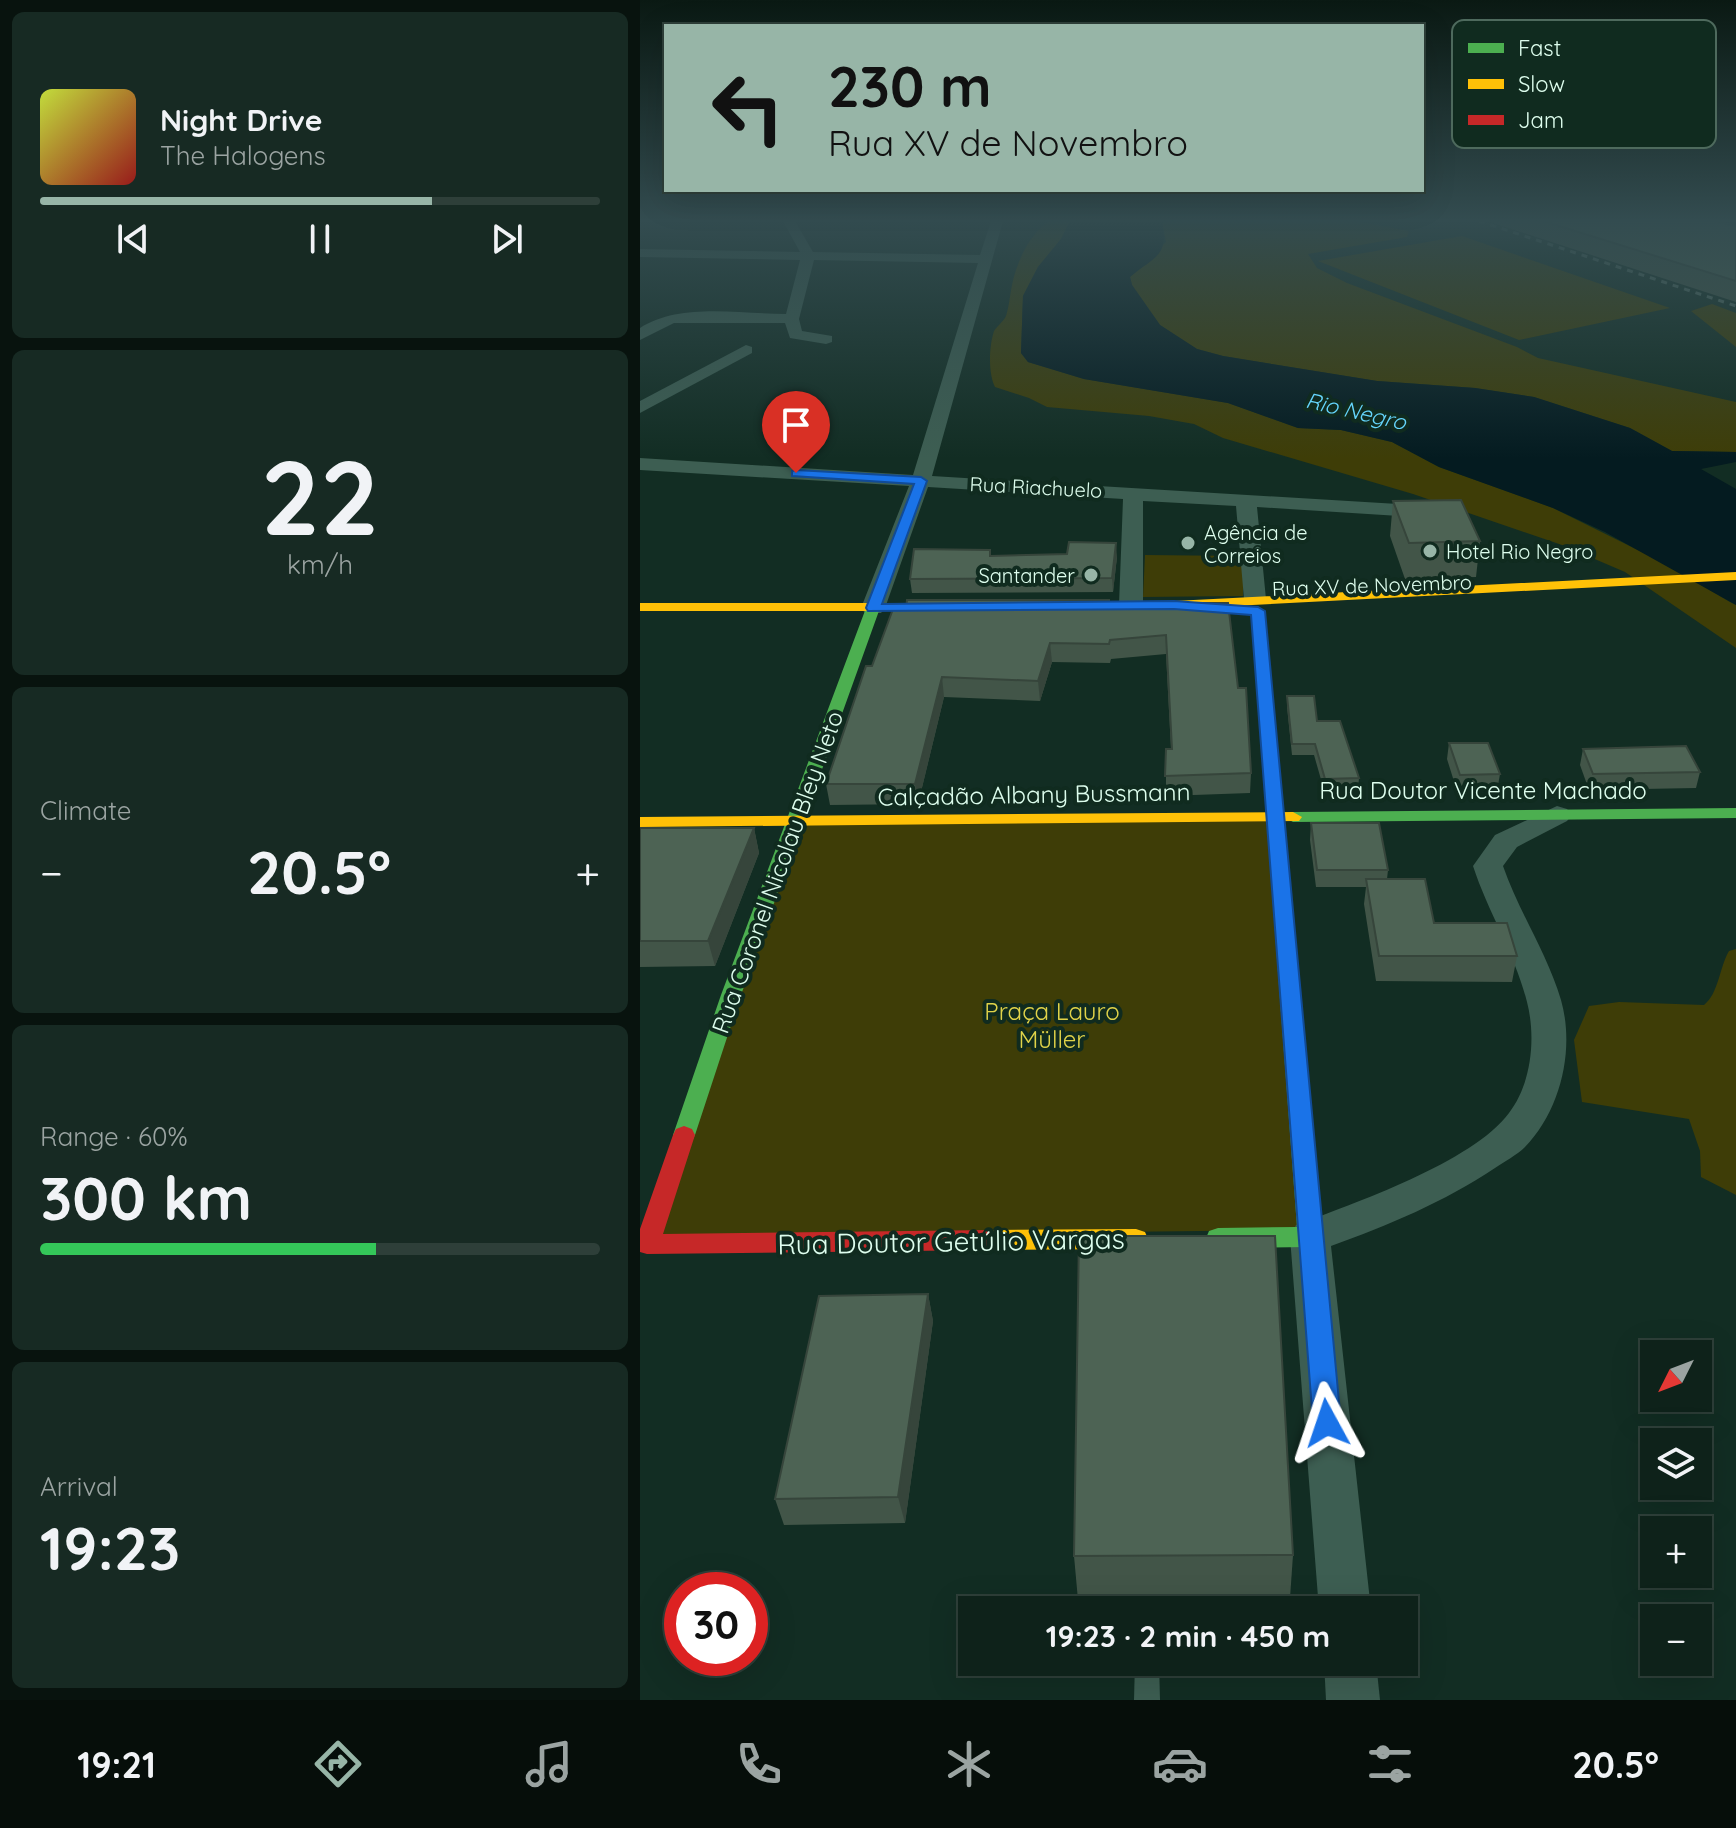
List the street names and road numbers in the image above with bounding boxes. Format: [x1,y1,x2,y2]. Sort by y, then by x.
street label: Rua Riachuelo [969,471,1103,503]
street label: Rua XV de Novembro [1272,569,1472,601]
street label: Rua Coronel Nicolau Bley Neto [705,707,849,1037]
street label: Rua Doutor Vicente Machado [1319,775,1647,805]
street label: Calçadão Albany Bussmann [877,776,1191,812]
street label: Rua Doutor Getúlio Vargas [777,1220,1125,1262]

